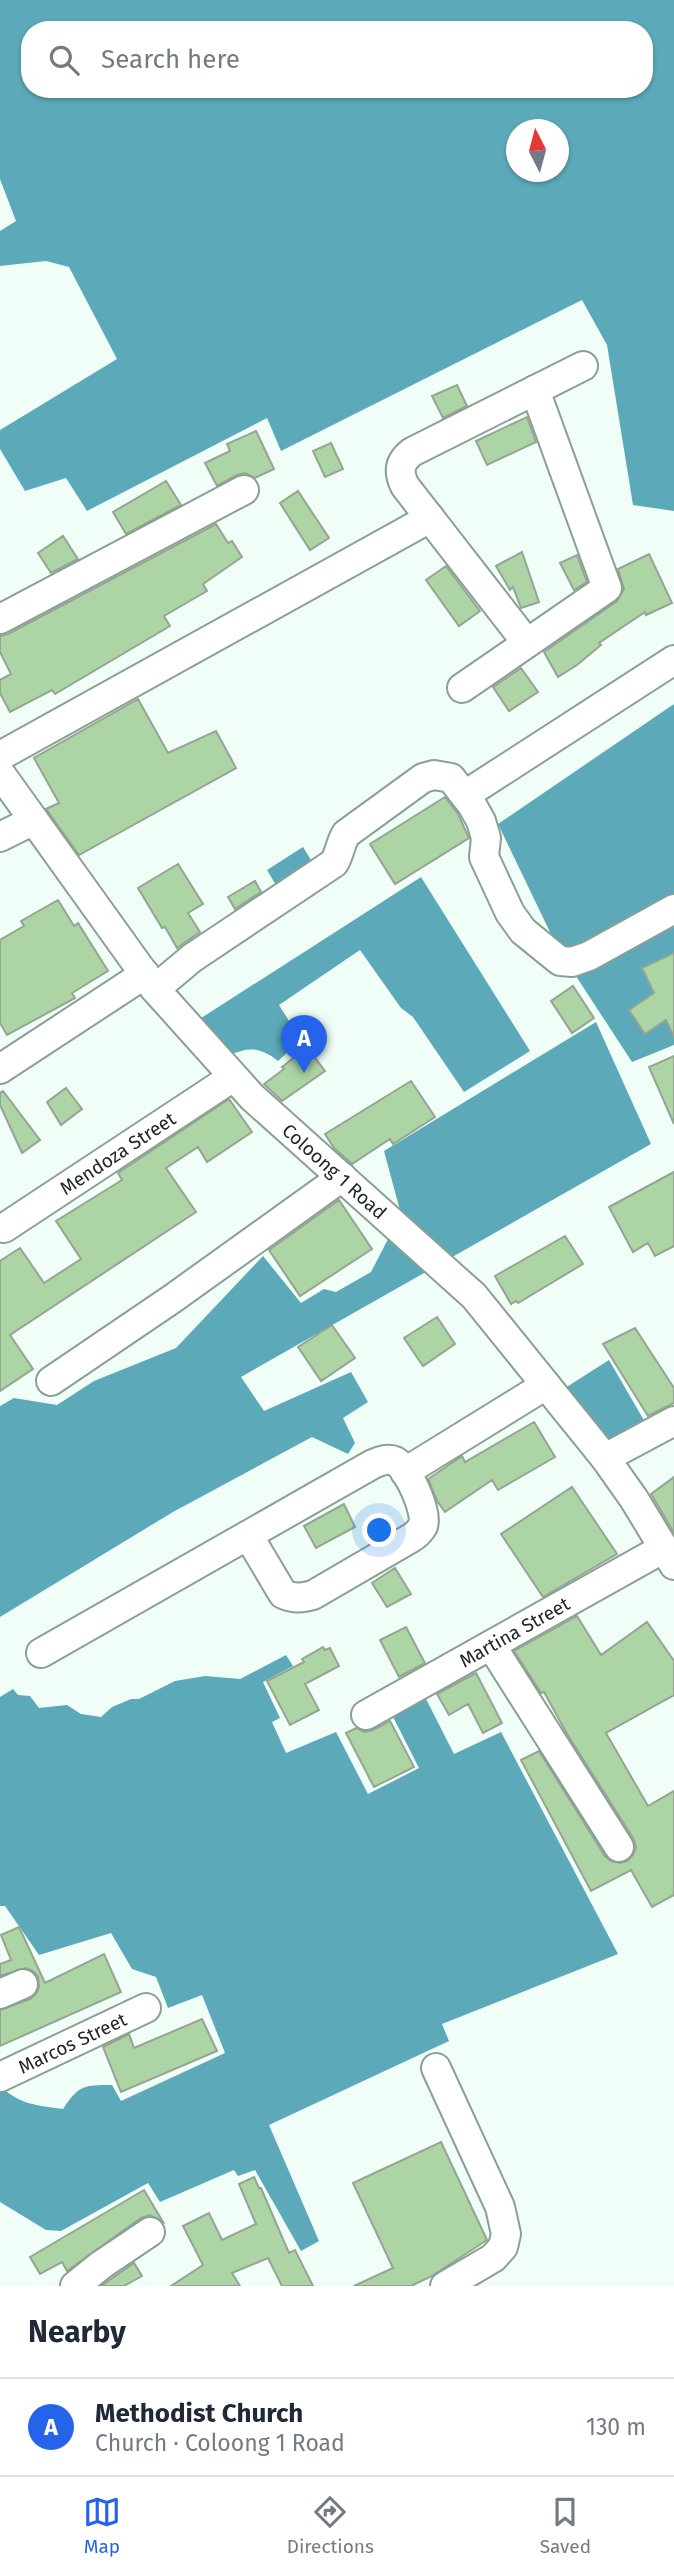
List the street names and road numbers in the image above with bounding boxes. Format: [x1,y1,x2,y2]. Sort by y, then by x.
street label: Mendoza Street [56,1107,180,1200]
street label: Coloong 1 Road [277,1119,391,1224]
street label: Martina Street [455,1592,574,1672]
street label: Marcos Street [15,2008,131,2079]

